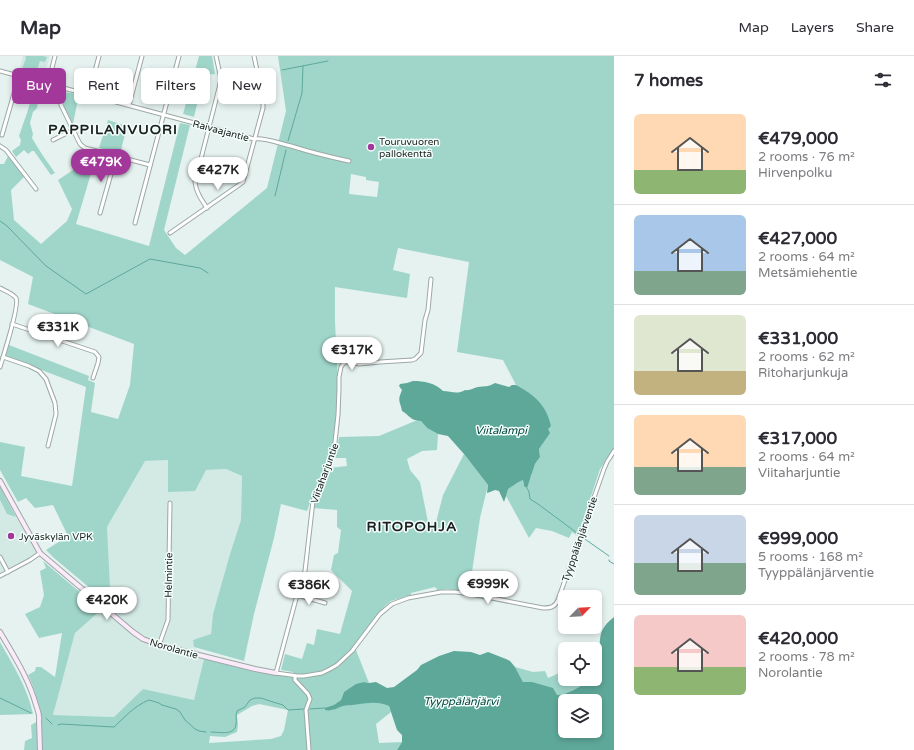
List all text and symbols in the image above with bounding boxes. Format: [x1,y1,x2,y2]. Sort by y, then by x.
text: Map [20,17,61,39]
text: Map [739,19,769,36]
text: Layers [791,19,834,36]
text: Share [856,19,894,36]
chip: Buy [12,68,66,104]
chip: Rent [74,68,133,104]
chip: Filters [141,68,210,104]
chip: New [218,68,276,104]
icon: filters [872,69,894,91]
text: 7 homes [634,70,703,91]
street label: Raivaajantie [191,118,251,144]
district label: PAPPILANVUORI [48,121,178,138]
text: €479,000 [758,128,838,149]
icon: home [666,130,714,178]
place label: Touruvuoren pallokenttä [379,136,439,160]
marker: Touruvuoren pallokenttä [366,142,376,152]
pin: €479K [73,149,129,183]
text: 2 rooms · 76 m² [758,149,855,165]
text: €479K [80,154,122,170]
pin: €427K [190,157,246,191]
text: €427K [197,162,239,178]
text: Hirvenpolku [758,165,832,181]
text: €427,000 [758,228,837,249]
icon: home [666,231,714,279]
text: 2 rooms · 64 m² [758,249,855,265]
text: Metsämiehentie [758,265,857,281]
pin: €331K [30,314,86,348]
text: €331K [37,319,79,335]
text: €331,000 [758,328,838,349]
icon: home [666,331,714,379]
pin: €317K [324,337,380,371]
text: €317K [331,342,373,358]
text: 2 rooms · 62 m² [758,349,855,365]
text: Ritoharjunkuja [758,365,848,381]
water label: Viitalampi [475,424,528,437]
text: €317,000 [758,428,837,449]
icon: home [666,431,714,479]
street label: Viitaharjuntie [308,441,342,505]
text: 2 rooms · 64 m² [758,449,855,465]
text: Viitaharjuntie [758,465,840,481]
street label: Tyyppälänjärventie [560,495,600,584]
district label: RITOPOHJA [367,518,457,535]
text: €999,000 [758,528,838,549]
marker: Jyväskylän VPK [6,531,16,541]
place label: Jyväskylän VPK [19,531,93,543]
icon: home [666,531,714,579]
text: 5 rooms · 168 m² [758,549,863,565]
street label: Helmintie [163,552,175,598]
text: Tyyppälänjärventie [758,565,874,581]
pin: €999K [460,571,516,605]
pin: €386K [281,572,337,606]
text: €999K [467,576,509,592]
text: €386K [288,577,330,593]
pin: €420K [79,587,135,621]
north arrow [558,590,602,634]
map controls [558,590,602,738]
text: €420K [86,592,128,608]
text: €420,000 [758,628,838,649]
icon: home [666,631,714,679]
street label: Norolantie [148,636,200,662]
button: locate [558,642,602,686]
text: 2 rooms · 78 m² [758,649,855,665]
text: Norolantie [758,665,823,681]
button: layers [558,694,602,738]
water label: Tyyppälänjärvi [423,695,500,708]

